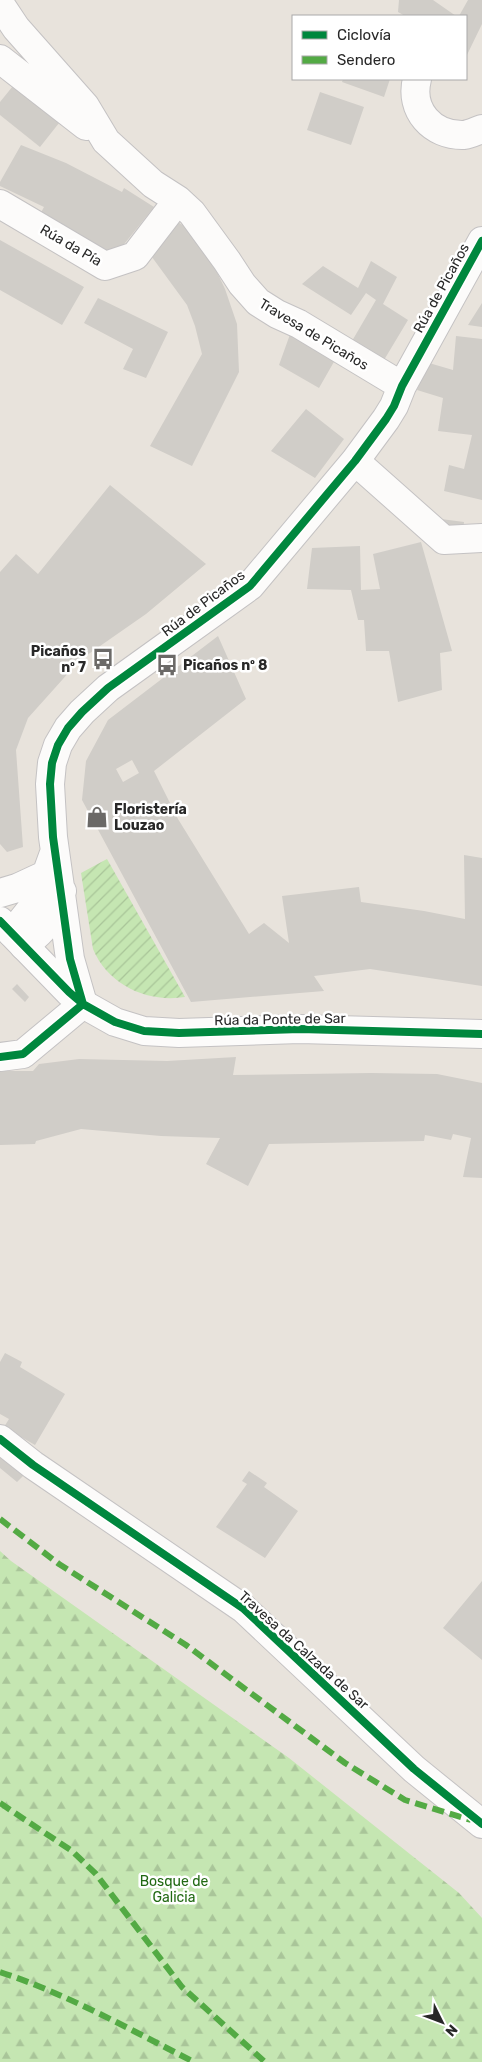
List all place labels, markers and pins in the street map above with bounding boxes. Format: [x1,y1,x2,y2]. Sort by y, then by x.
place label: Picaños nº 7 [31,643,86,676]
bus stop icon: Picaños nº 7 [90,646,116,672]
bus stop icon: Picaños nº 8 [154,652,180,678]
place label: Picaños nº 8 [183,657,267,674]
place label: Floristería Louzao [114,801,187,834]
shop icon: Floristería Louzao [84,804,110,830]

